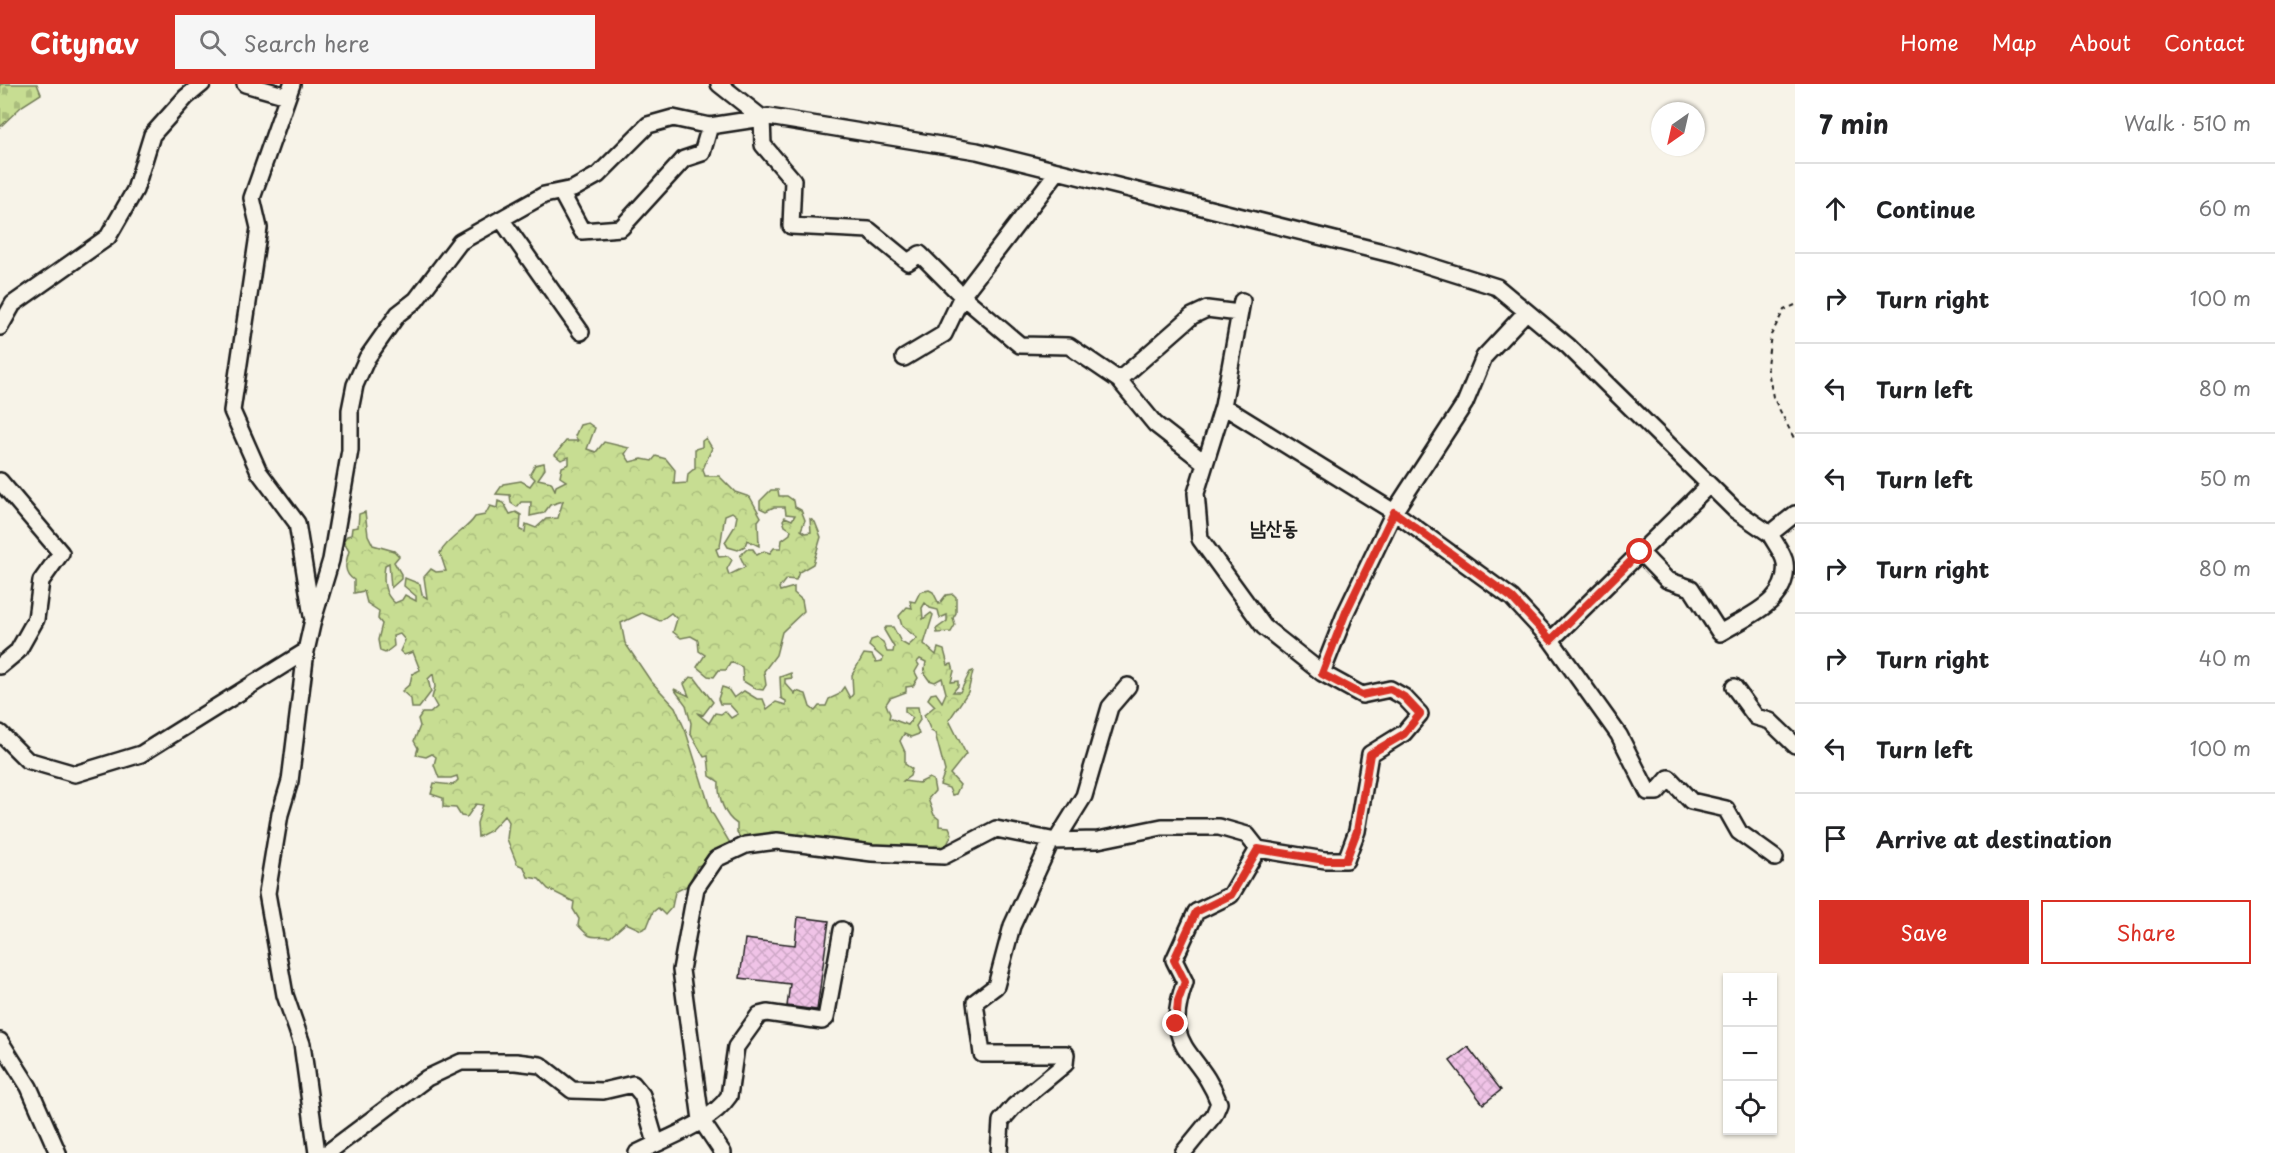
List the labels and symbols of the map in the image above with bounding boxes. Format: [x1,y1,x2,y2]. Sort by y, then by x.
north arrow [1651,102,1705,156]
district label: 남산동 [1250,512,1298,542]
route start [1626,538,1652,564]
route end [1162,1010,1188,1036]

